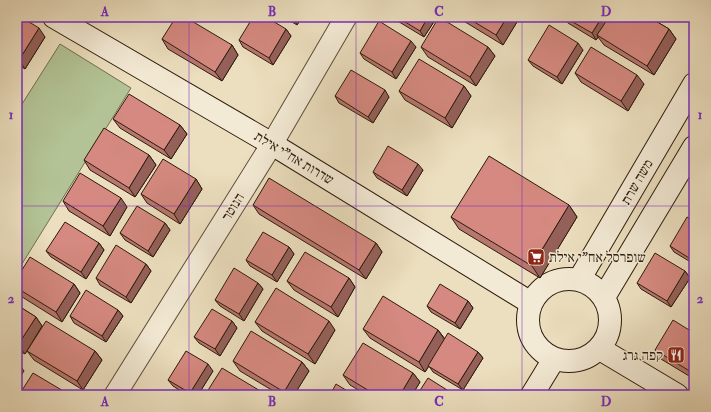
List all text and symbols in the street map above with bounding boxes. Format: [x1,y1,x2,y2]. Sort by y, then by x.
text: A [100,4,110,20]
text: B [268,4,276,20]
text: C [434,4,444,20]
text: D [601,4,612,20]
text: 1 [9,107,14,123]
text: 1 [698,107,703,123]
street label: שדרות אח"י אילת [251,128,337,189]
street label: משה שרת [617,156,657,208]
street label: הנוטר [218,190,248,224]
supermarket icon: שופרסל אח"י אילת [526,247,546,267]
place label: שופרסל אח"י אילת [549,249,646,266]
text: 2 [8,291,15,307]
text: 2 [697,291,704,307]
restaurant icon: קפה גרג [666,345,686,365]
place label: קפה גרג [623,347,663,364]
text: A [100,394,110,410]
text: B [268,394,276,410]
text: C [434,394,444,410]
text: D [601,394,612,410]

